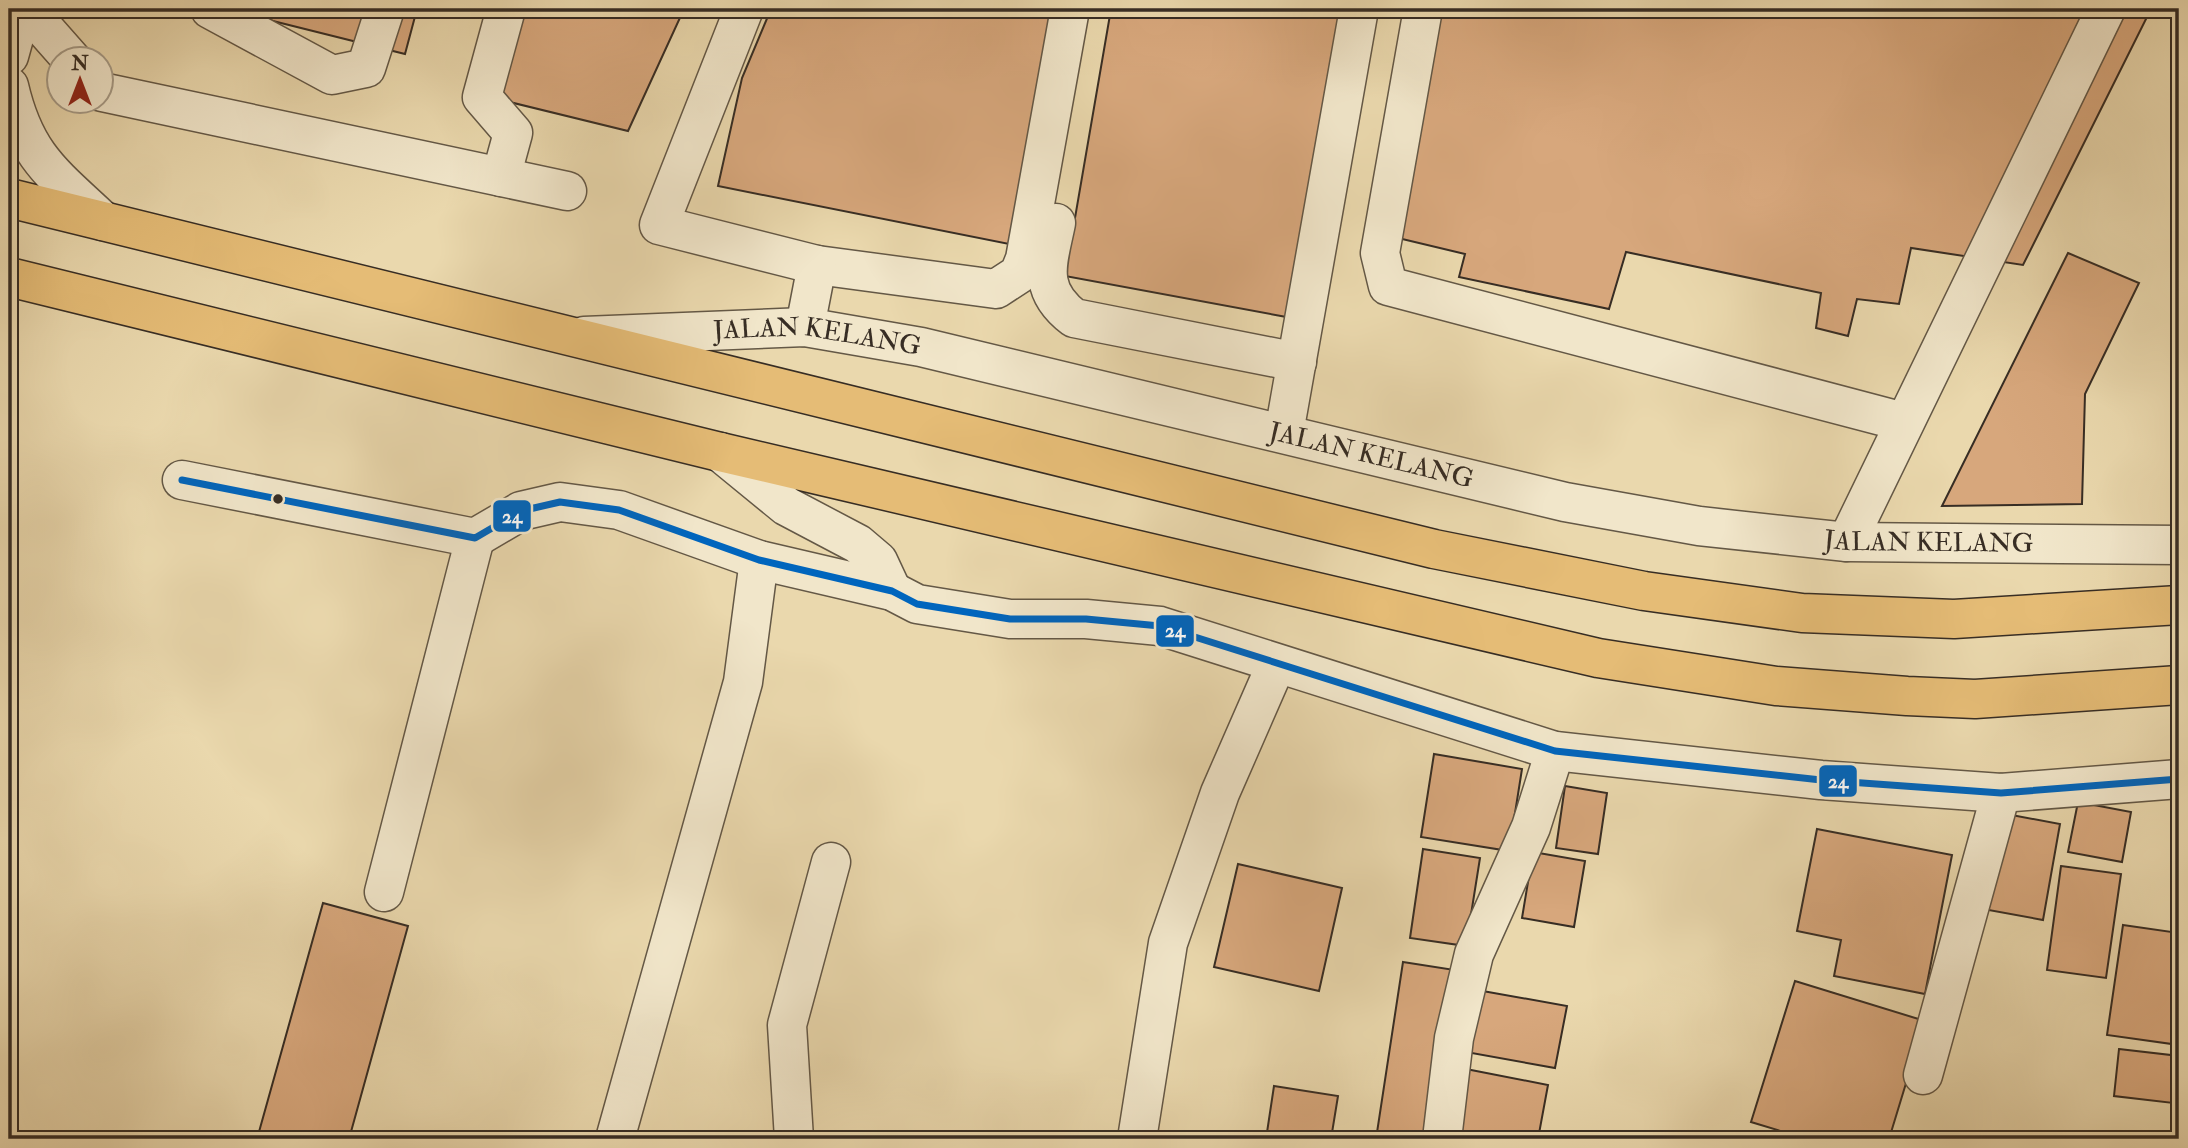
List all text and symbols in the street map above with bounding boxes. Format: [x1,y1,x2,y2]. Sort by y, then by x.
north arrow [46,46,116,116]
text: N [70,52,89,76]
street label: JALAN KELANG [712,311,924,363]
street label: JALAN KELANG [1265,415,1477,495]
unlabelled marker [271,492,285,506]
line badge: 24 [492,499,532,533]
text: 24 [502,505,524,529]
street label: JALAN KELANG [1822,524,2034,560]
line badge: 24 [1155,614,1195,648]
text: 24 [1165,619,1187,643]
line badge: 24 [1818,764,1858,798]
text: 24 [1828,770,1850,794]

